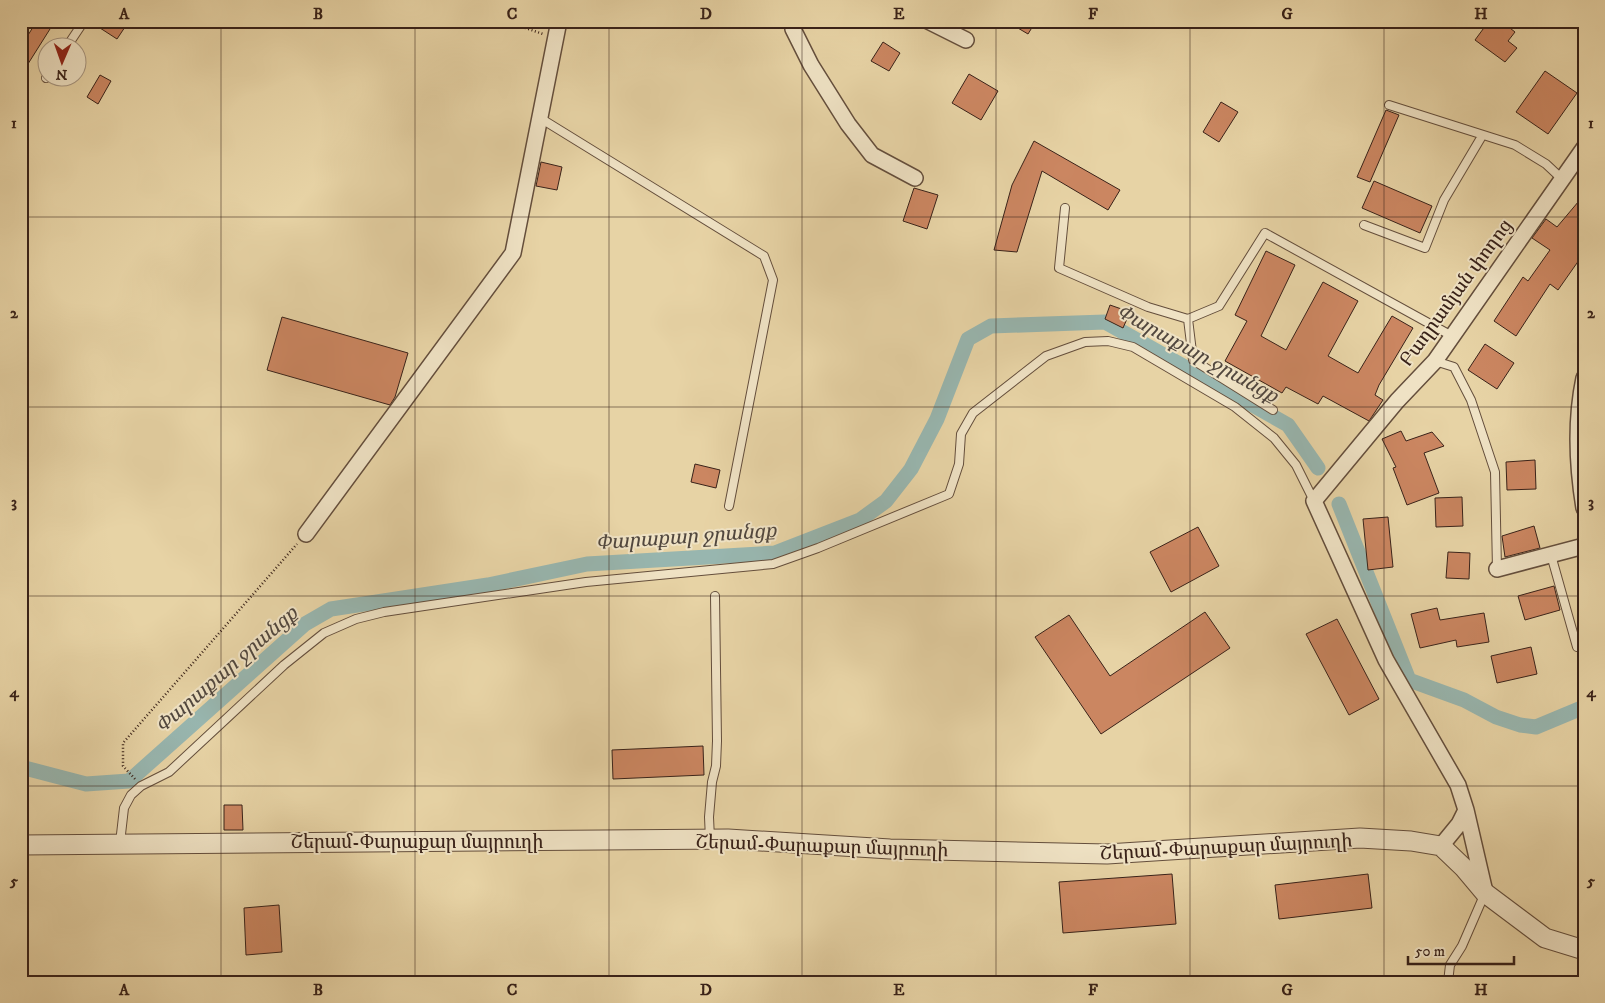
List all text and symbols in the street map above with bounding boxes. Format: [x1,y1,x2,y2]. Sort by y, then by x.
text: A [118,4,130,24]
text: B [313,4,323,24]
text: C [507,4,517,24]
text: D [700,4,712,24]
text: E [893,4,905,24]
text: F [1088,4,1098,24]
text: G [1281,4,1293,24]
text: H [1474,4,1488,24]
north arrow [38,38,88,88]
text: N [55,65,68,83]
text: 1 [11,113,17,133]
text: 1 [1588,113,1594,133]
street label: Բաղրամյան փողոց [1395,215,1517,371]
water label: Փարաքար ջրանցք [1112,300,1283,410]
text: 2 [10,303,19,323]
text: 2 [1587,303,1596,323]
text: 3 [11,492,17,512]
text: 3 [1588,492,1594,512]
water label: Փարաքար ջրանցք [595,519,778,556]
water label: Փարաքար ջրանցք [151,601,304,739]
text: 4 [8,682,19,702]
text: 4 [1585,682,1596,702]
street label: Շերամ-Փարաքար մայրուղի [1099,829,1353,866]
street label: Շերամ-Փարաքար մայրուղի [291,831,543,854]
street label: Շերամ-Փարաքար մայրուղի [695,831,949,862]
text: 5 [9,871,18,891]
text: 5 [1586,871,1595,891]
scale bar [1408,933,1514,965]
text: 50 m [1415,942,1445,961]
text: A [118,980,130,1000]
text: B [313,980,323,1000]
text: C [507,980,517,1000]
text: D [700,980,712,1000]
text: E [893,980,905,1000]
text: F [1088,980,1098,1000]
text: G [1281,980,1293,1000]
text: H [1474,980,1488,1000]

